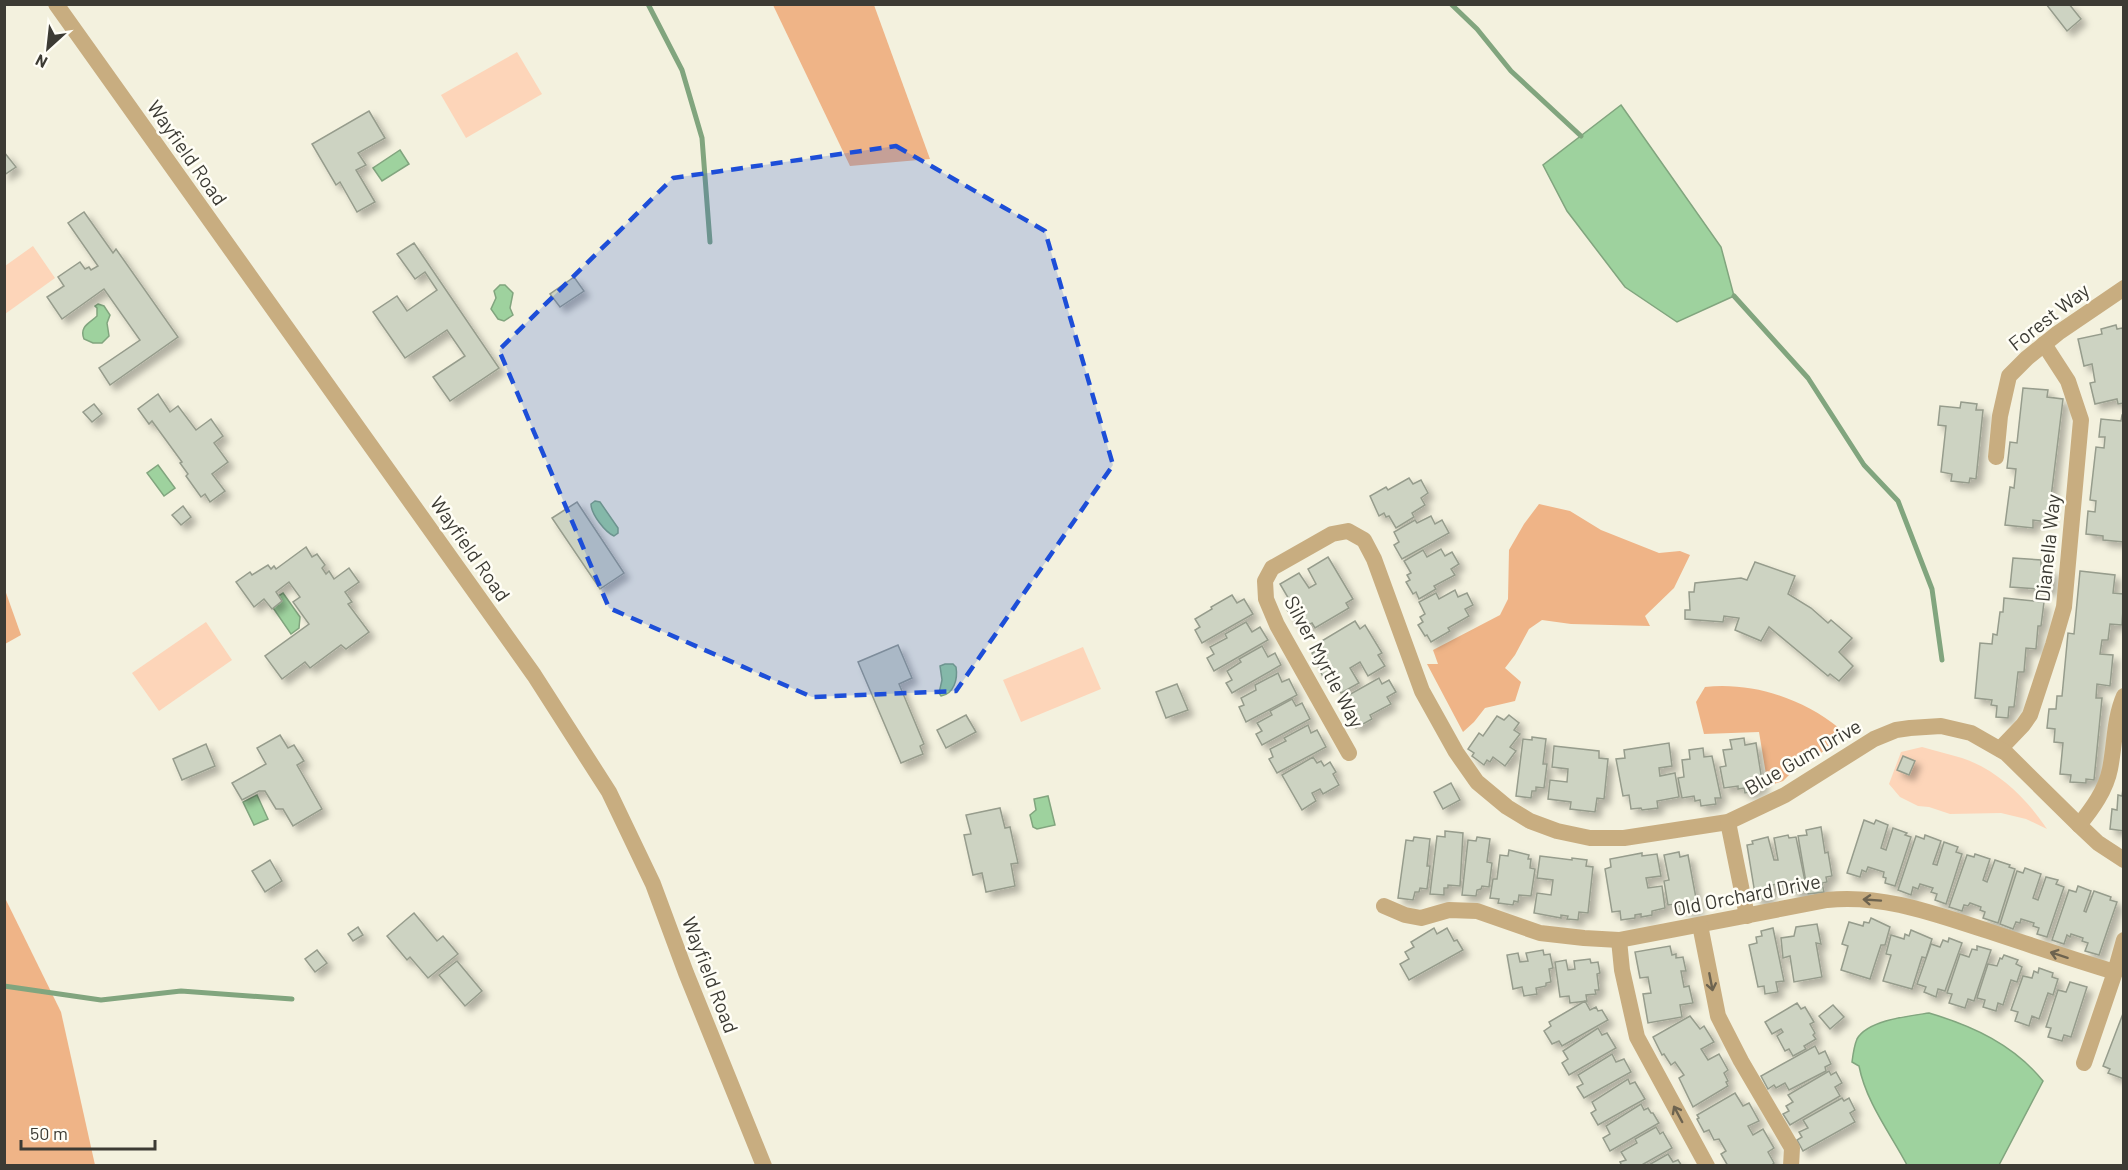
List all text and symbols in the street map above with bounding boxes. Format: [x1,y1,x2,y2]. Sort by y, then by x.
north arrow [18,18,78,78]
text: N [32,51,50,73]
street label: Wayfield Road [143,95,233,210]
street label: Forest Way [2003,277,2094,355]
street label: Wayfield Road [426,491,516,606]
street label: Dianella Way [2029,493,2065,603]
street label: Silver Myrtle Way [1280,591,1370,732]
street label: Blue Gum Drive [1740,713,1865,799]
street label: Old Orchard Drive [1671,868,1823,920]
one-way arrow [1863,894,1883,905]
street label: Wayfield Road [678,913,744,1036]
one-way arrow [2050,949,2069,960]
one-way arrow [1706,972,1717,992]
one-way arrow [1672,1106,1683,1124]
scale bar [21,1113,154,1151]
text: 50 m [30,1122,68,1144]

